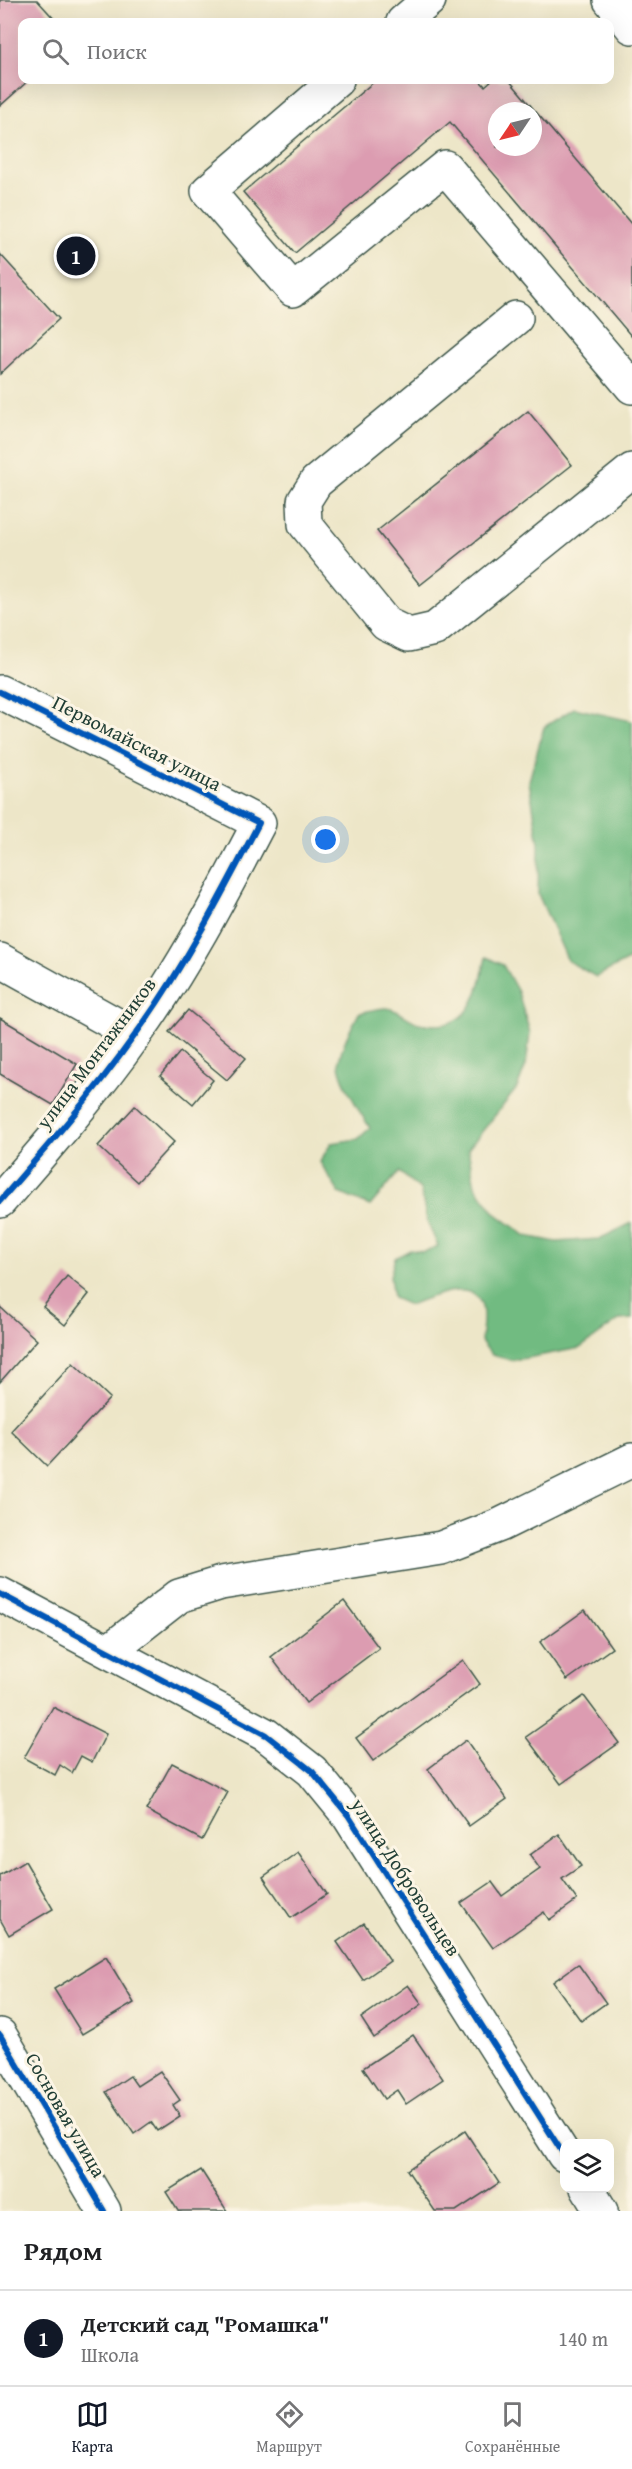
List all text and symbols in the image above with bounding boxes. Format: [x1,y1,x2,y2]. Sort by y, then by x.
search box [18,18,614,84]
icon: search [39,35,72,68]
text: Поиск [87,35,147,67]
north arrow [488,102,542,156]
pin: 1 [56,234,96,278]
street label: Первомайская улица [48,687,227,798]
your location [311,825,340,854]
street label: улица Монтажников [28,971,162,1136]
street label: улица Добровольцев [344,1791,469,1962]
street label: Сосновая улица [19,2047,114,2183]
map controls [560,2139,614,2193]
button: layers [560,2139,614,2193]
text: Рядом [24,2231,102,2270]
text: Детский сад "Ромашка" [81,2308,329,2340]
text: 1 [38,2324,49,2353]
text: 140 m [558,2324,608,2353]
text: Школа [81,2340,139,2369]
tab: Карта [72,2398,113,2458]
tab: Маршрут [256,2398,322,2458]
tab: Сохранённые [465,2398,560,2458]

